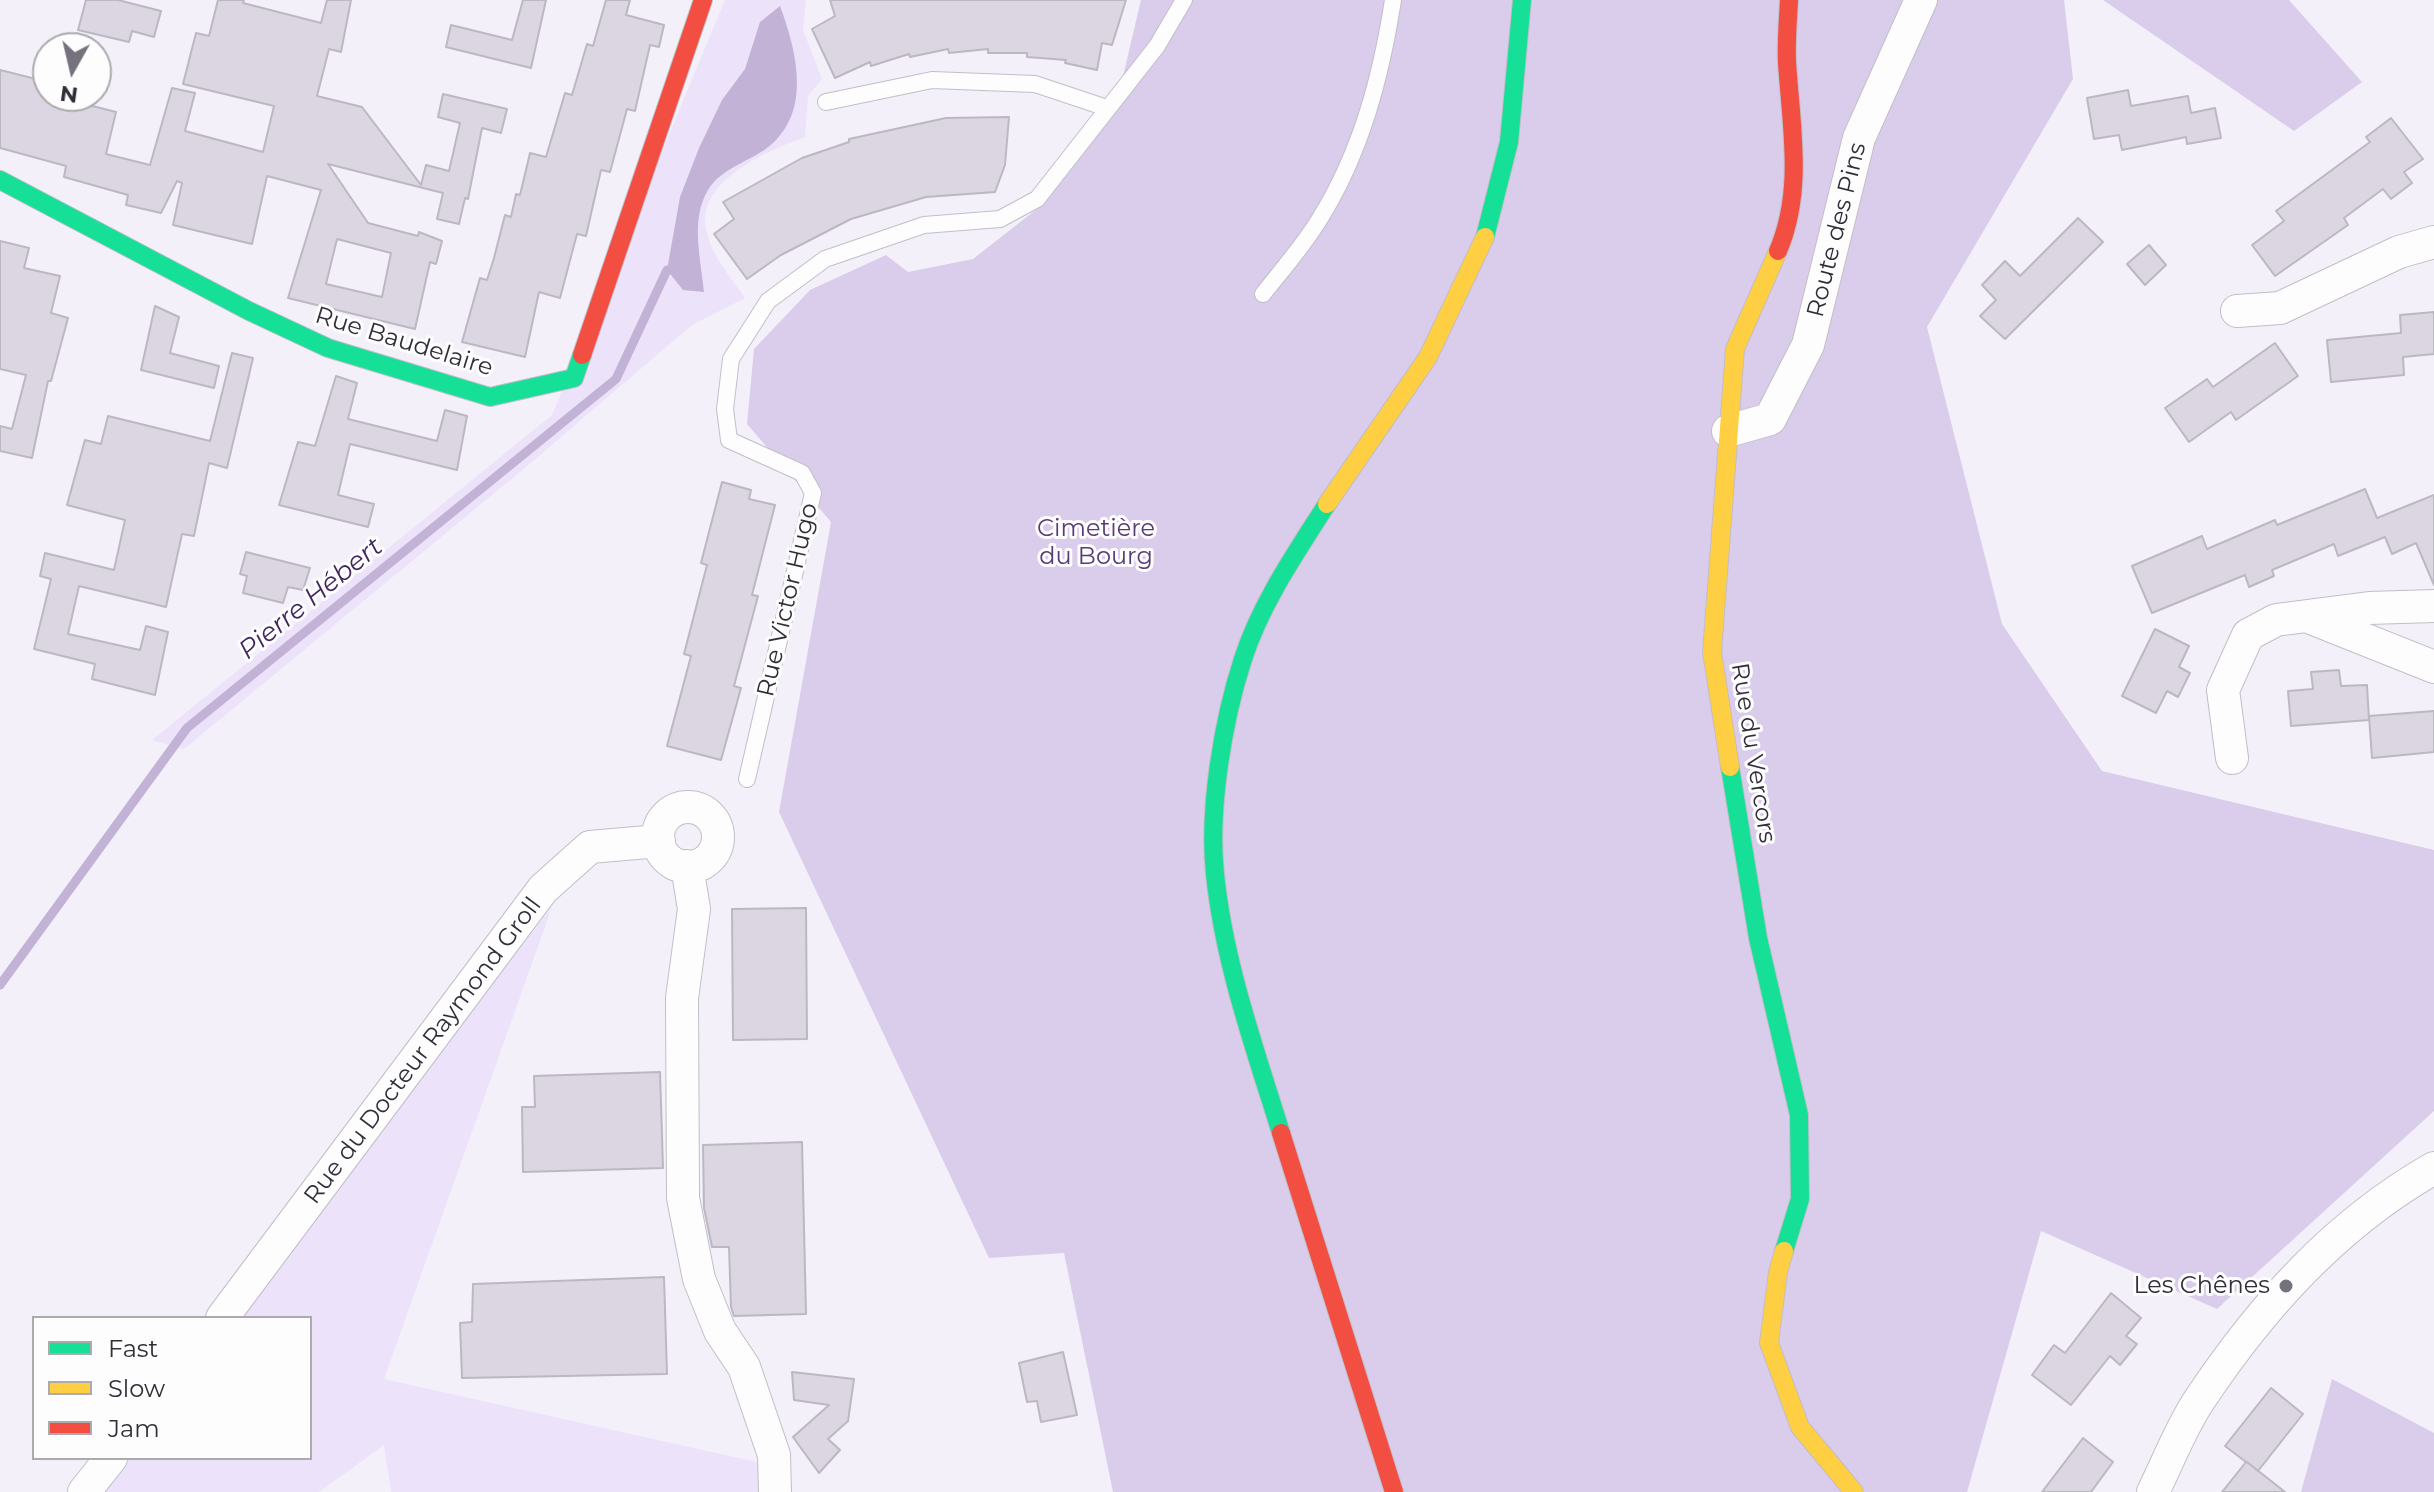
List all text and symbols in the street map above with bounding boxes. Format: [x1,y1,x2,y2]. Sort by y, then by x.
north arrow [32,32,112,112]
text: N [58,80,80,109]
street label: Route des Pins [1801,140,1873,320]
street label: Rue Baudelaire [312,301,496,383]
street label: Rue Victor Hugo [752,500,824,700]
park label: Cimetière du Bourg [1037,515,1155,571]
water label: Pierre Hébert [233,532,389,666]
street label: Rue du Vercors [1725,661,1781,845]
street label: Rue du Docteur Raymond Groll [298,892,548,1210]
place label: Les Chênes [2133,1272,2270,1300]
marker: Les Chênes [2277,1277,2295,1295]
legend [32,1316,312,1460]
text: Fast [108,1334,158,1363]
text: Slow [108,1374,165,1403]
text: Jam [108,1414,160,1443]

